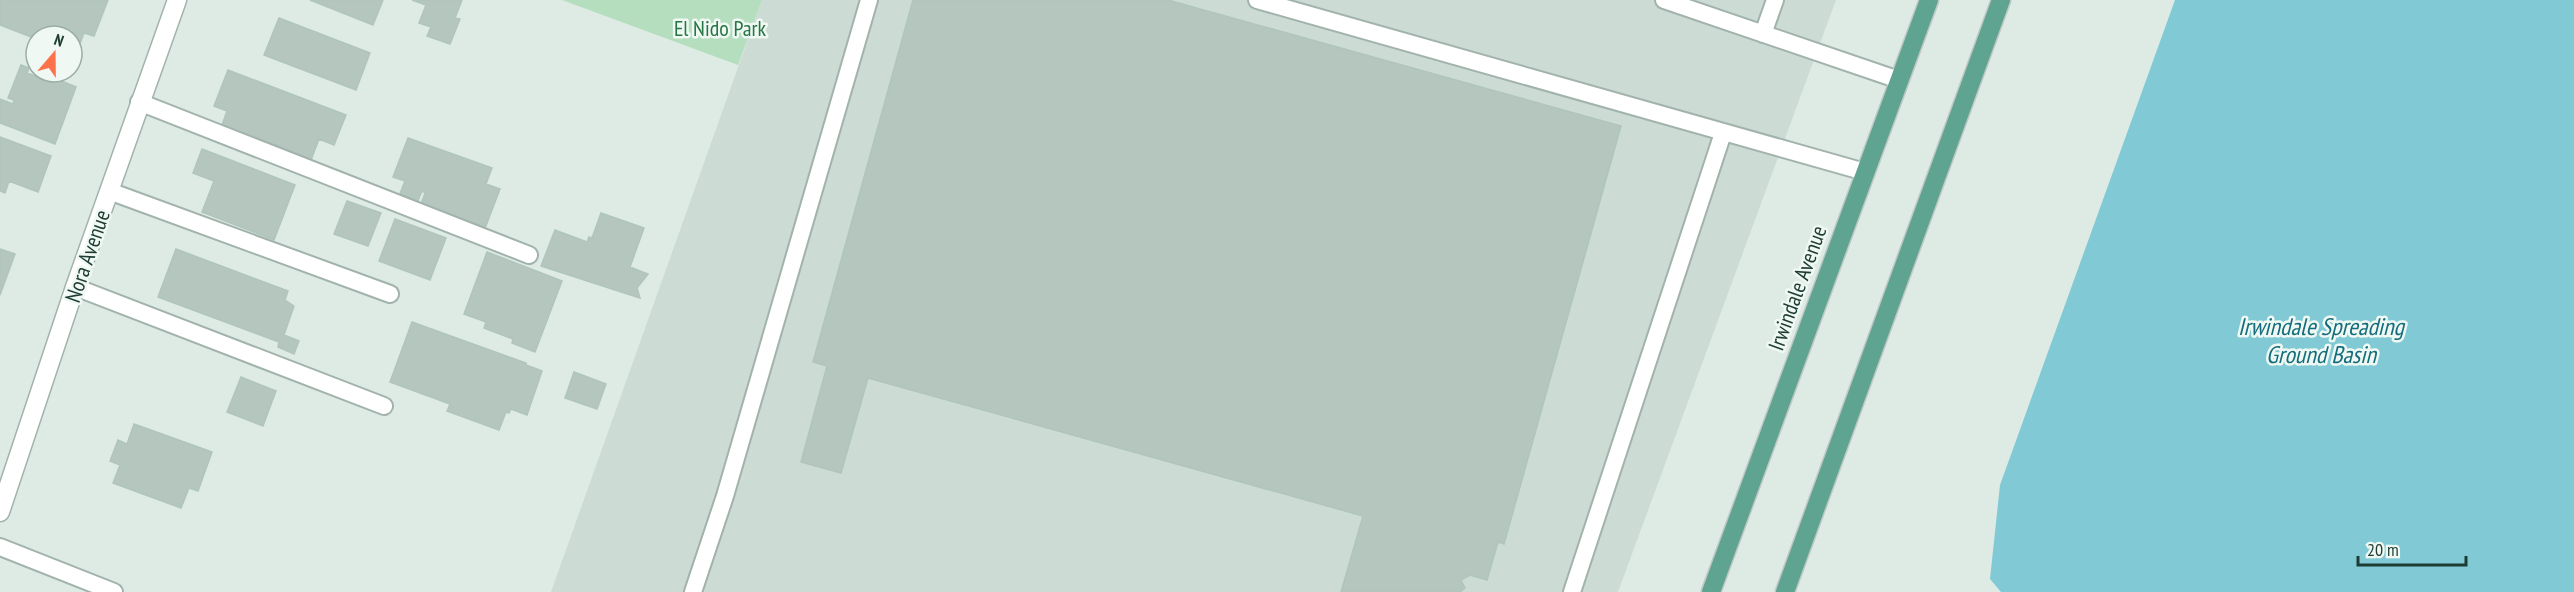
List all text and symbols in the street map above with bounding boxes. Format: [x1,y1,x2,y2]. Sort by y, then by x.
park label: El Nido Park [674,14,767,42]
north arrow [24,24,84,84]
text: N [52,29,67,51]
street label: Nora Avenue [58,206,116,306]
street label: Irwindale Avenue [1761,222,1833,354]
water label: Irwindale Spreading Ground Basin [2238,311,2406,370]
scale bar [2358,529,2466,567]
text: 20 m [2367,538,2399,561]

